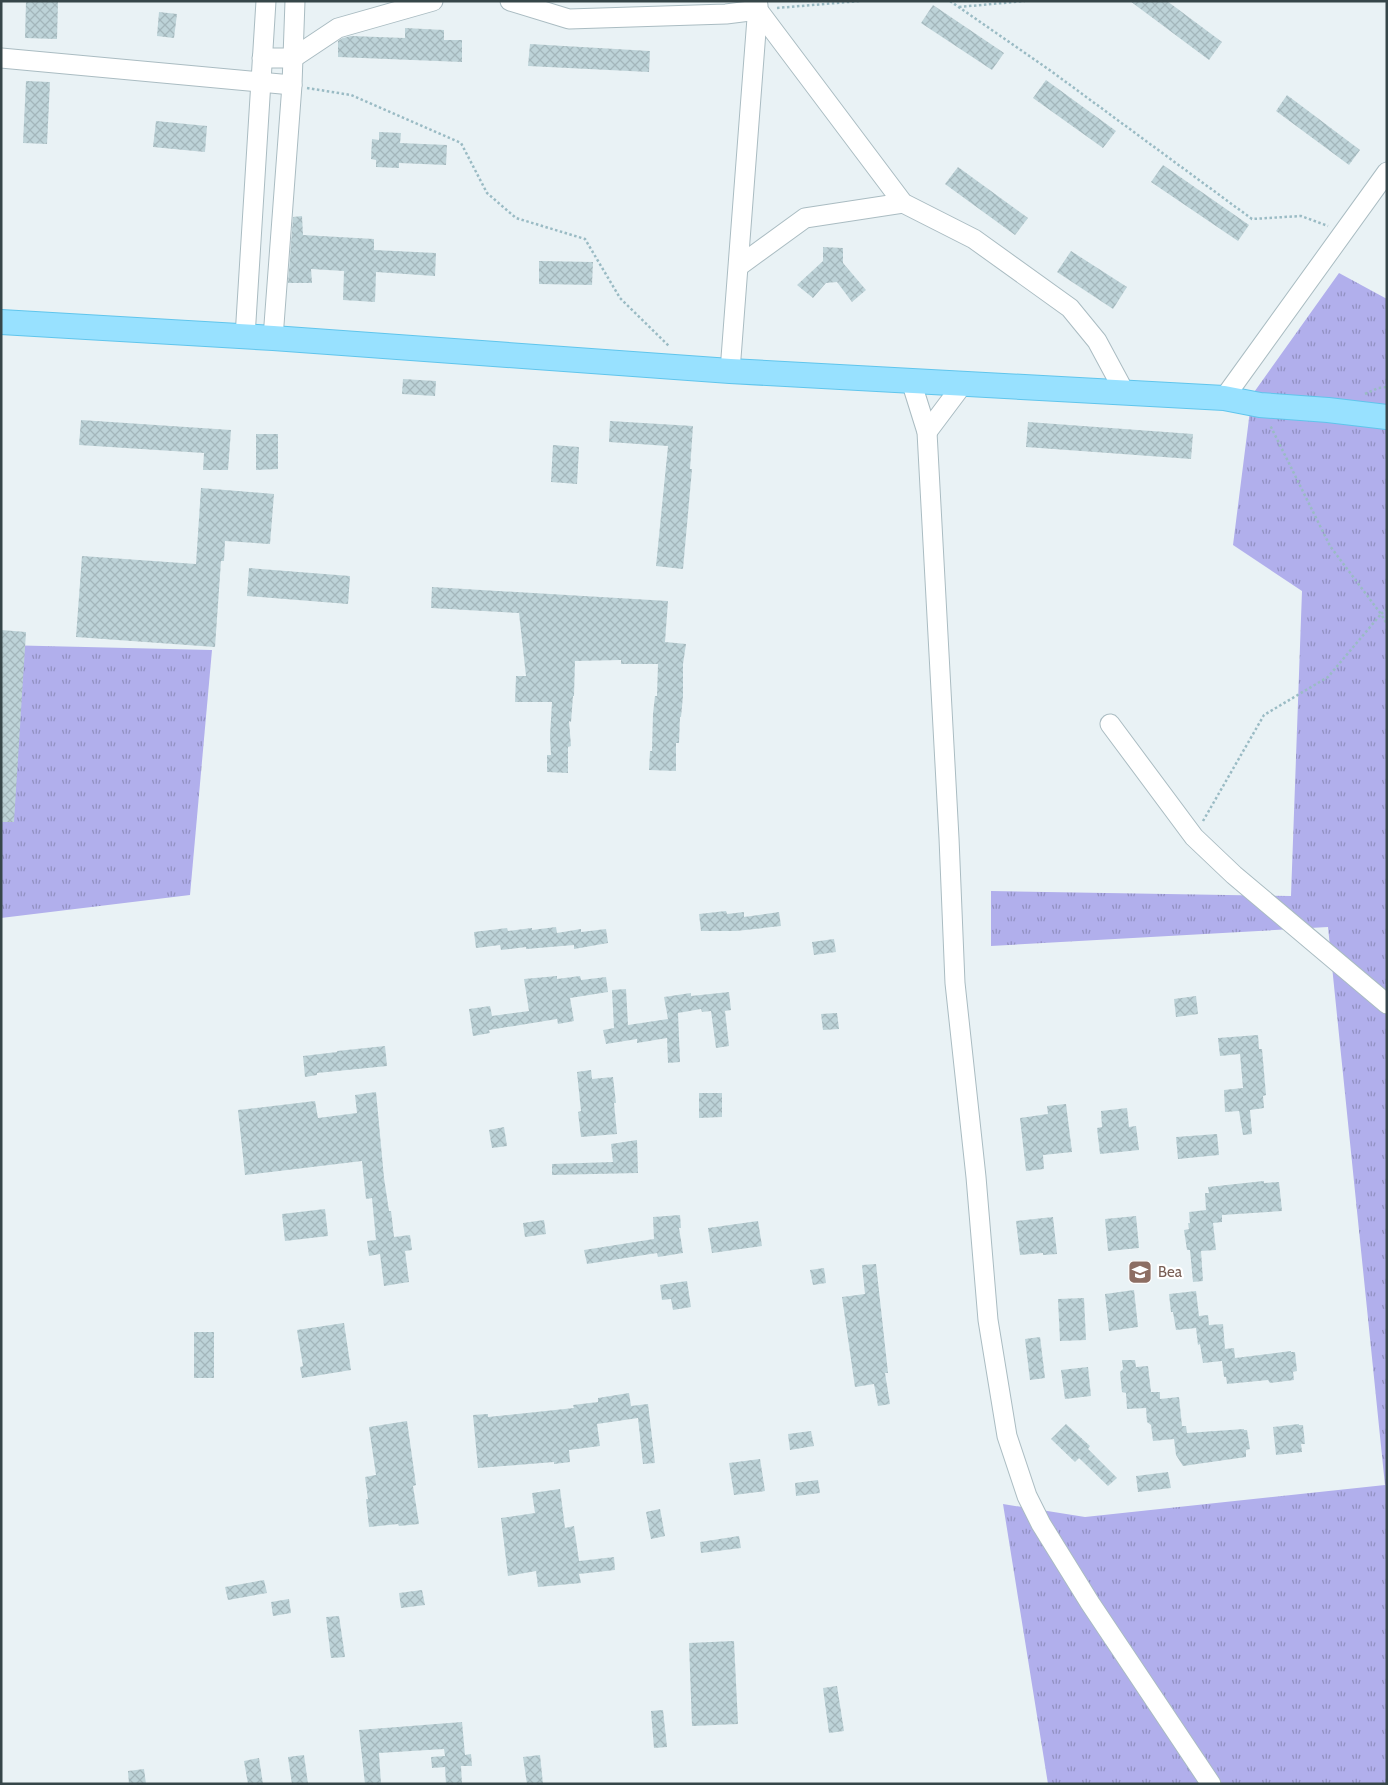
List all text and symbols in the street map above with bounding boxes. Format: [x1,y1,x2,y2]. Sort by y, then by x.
school or university icon: Bea [1127,1259,1153,1285]
place label: Bea [1158,1263,1183,1281]

